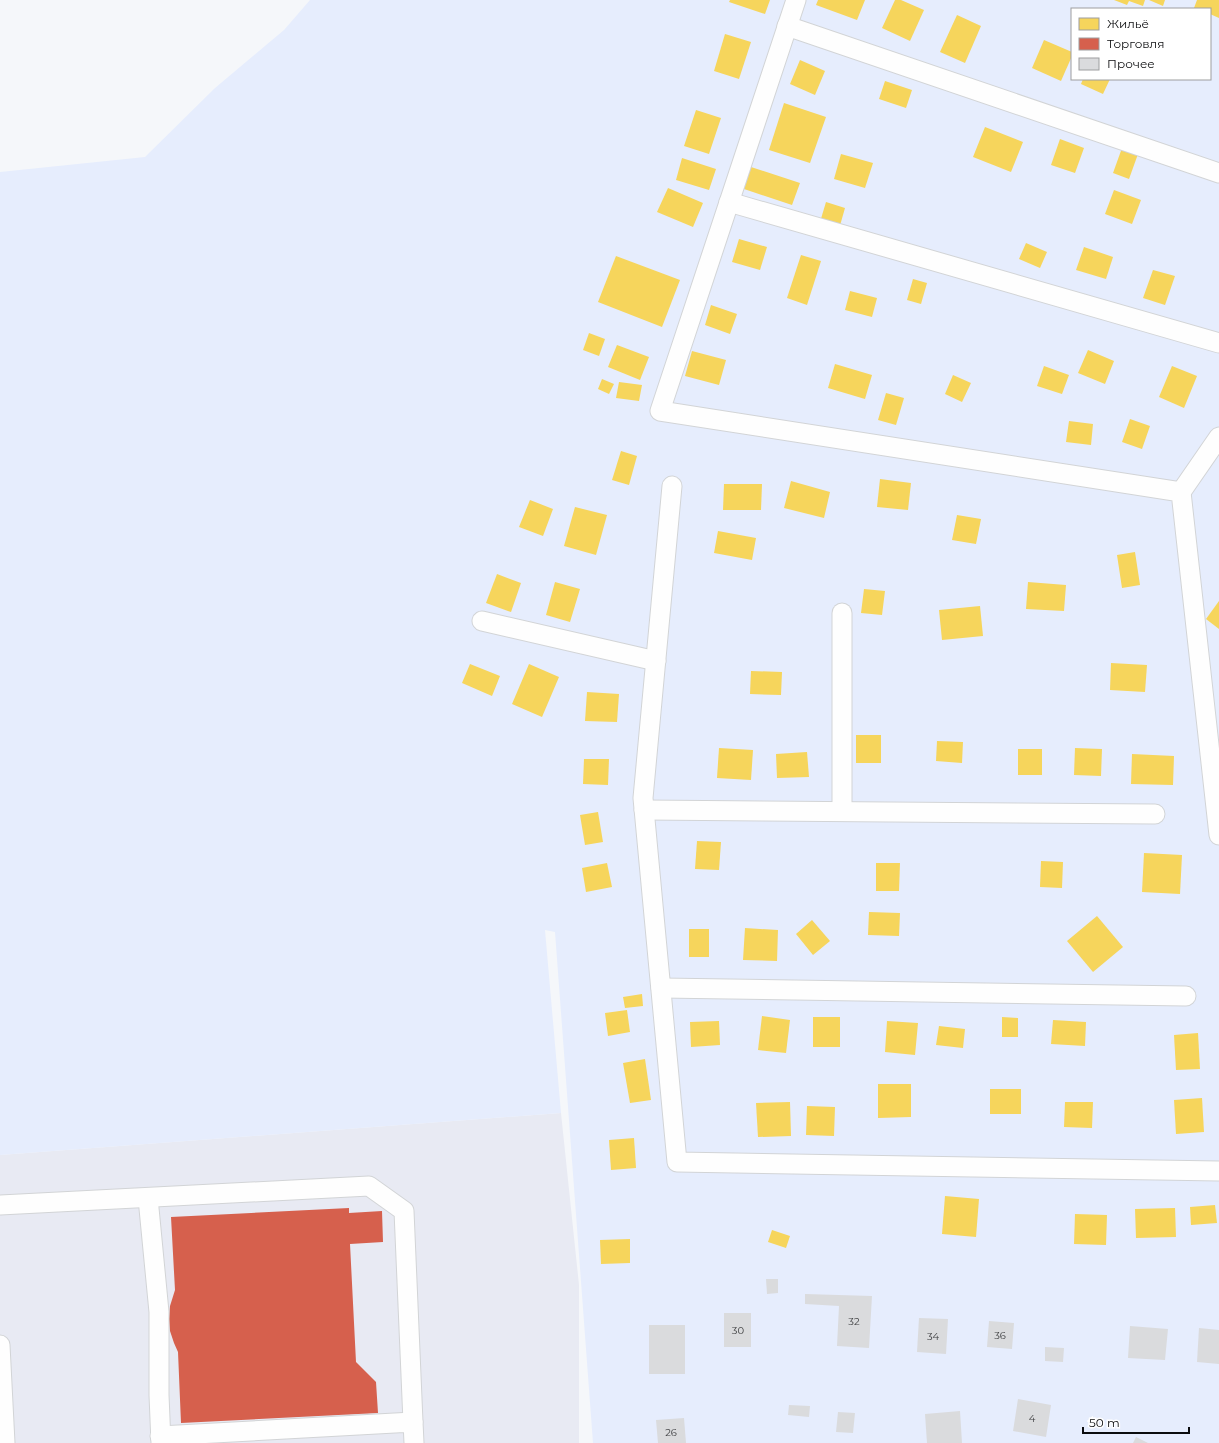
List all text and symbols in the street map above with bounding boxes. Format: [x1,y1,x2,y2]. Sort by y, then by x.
legend [1071,8,1211,80]
text: Жильё [1107,16,1149,31]
text: Торговля [1107,36,1164,51]
text: Прочее [1107,56,1155,71]
house number: 32 [848,1315,860,1328]
house number: 30 [732,1324,745,1337]
house number: 36 [994,1329,1006,1342]
house number: 34 [927,1330,940,1343]
scale bar [1083,1409,1189,1435]
house number: 4 [1029,1412,1036,1425]
text: 50 m [1089,1415,1120,1430]
house number: 26 [665,1426,677,1439]

